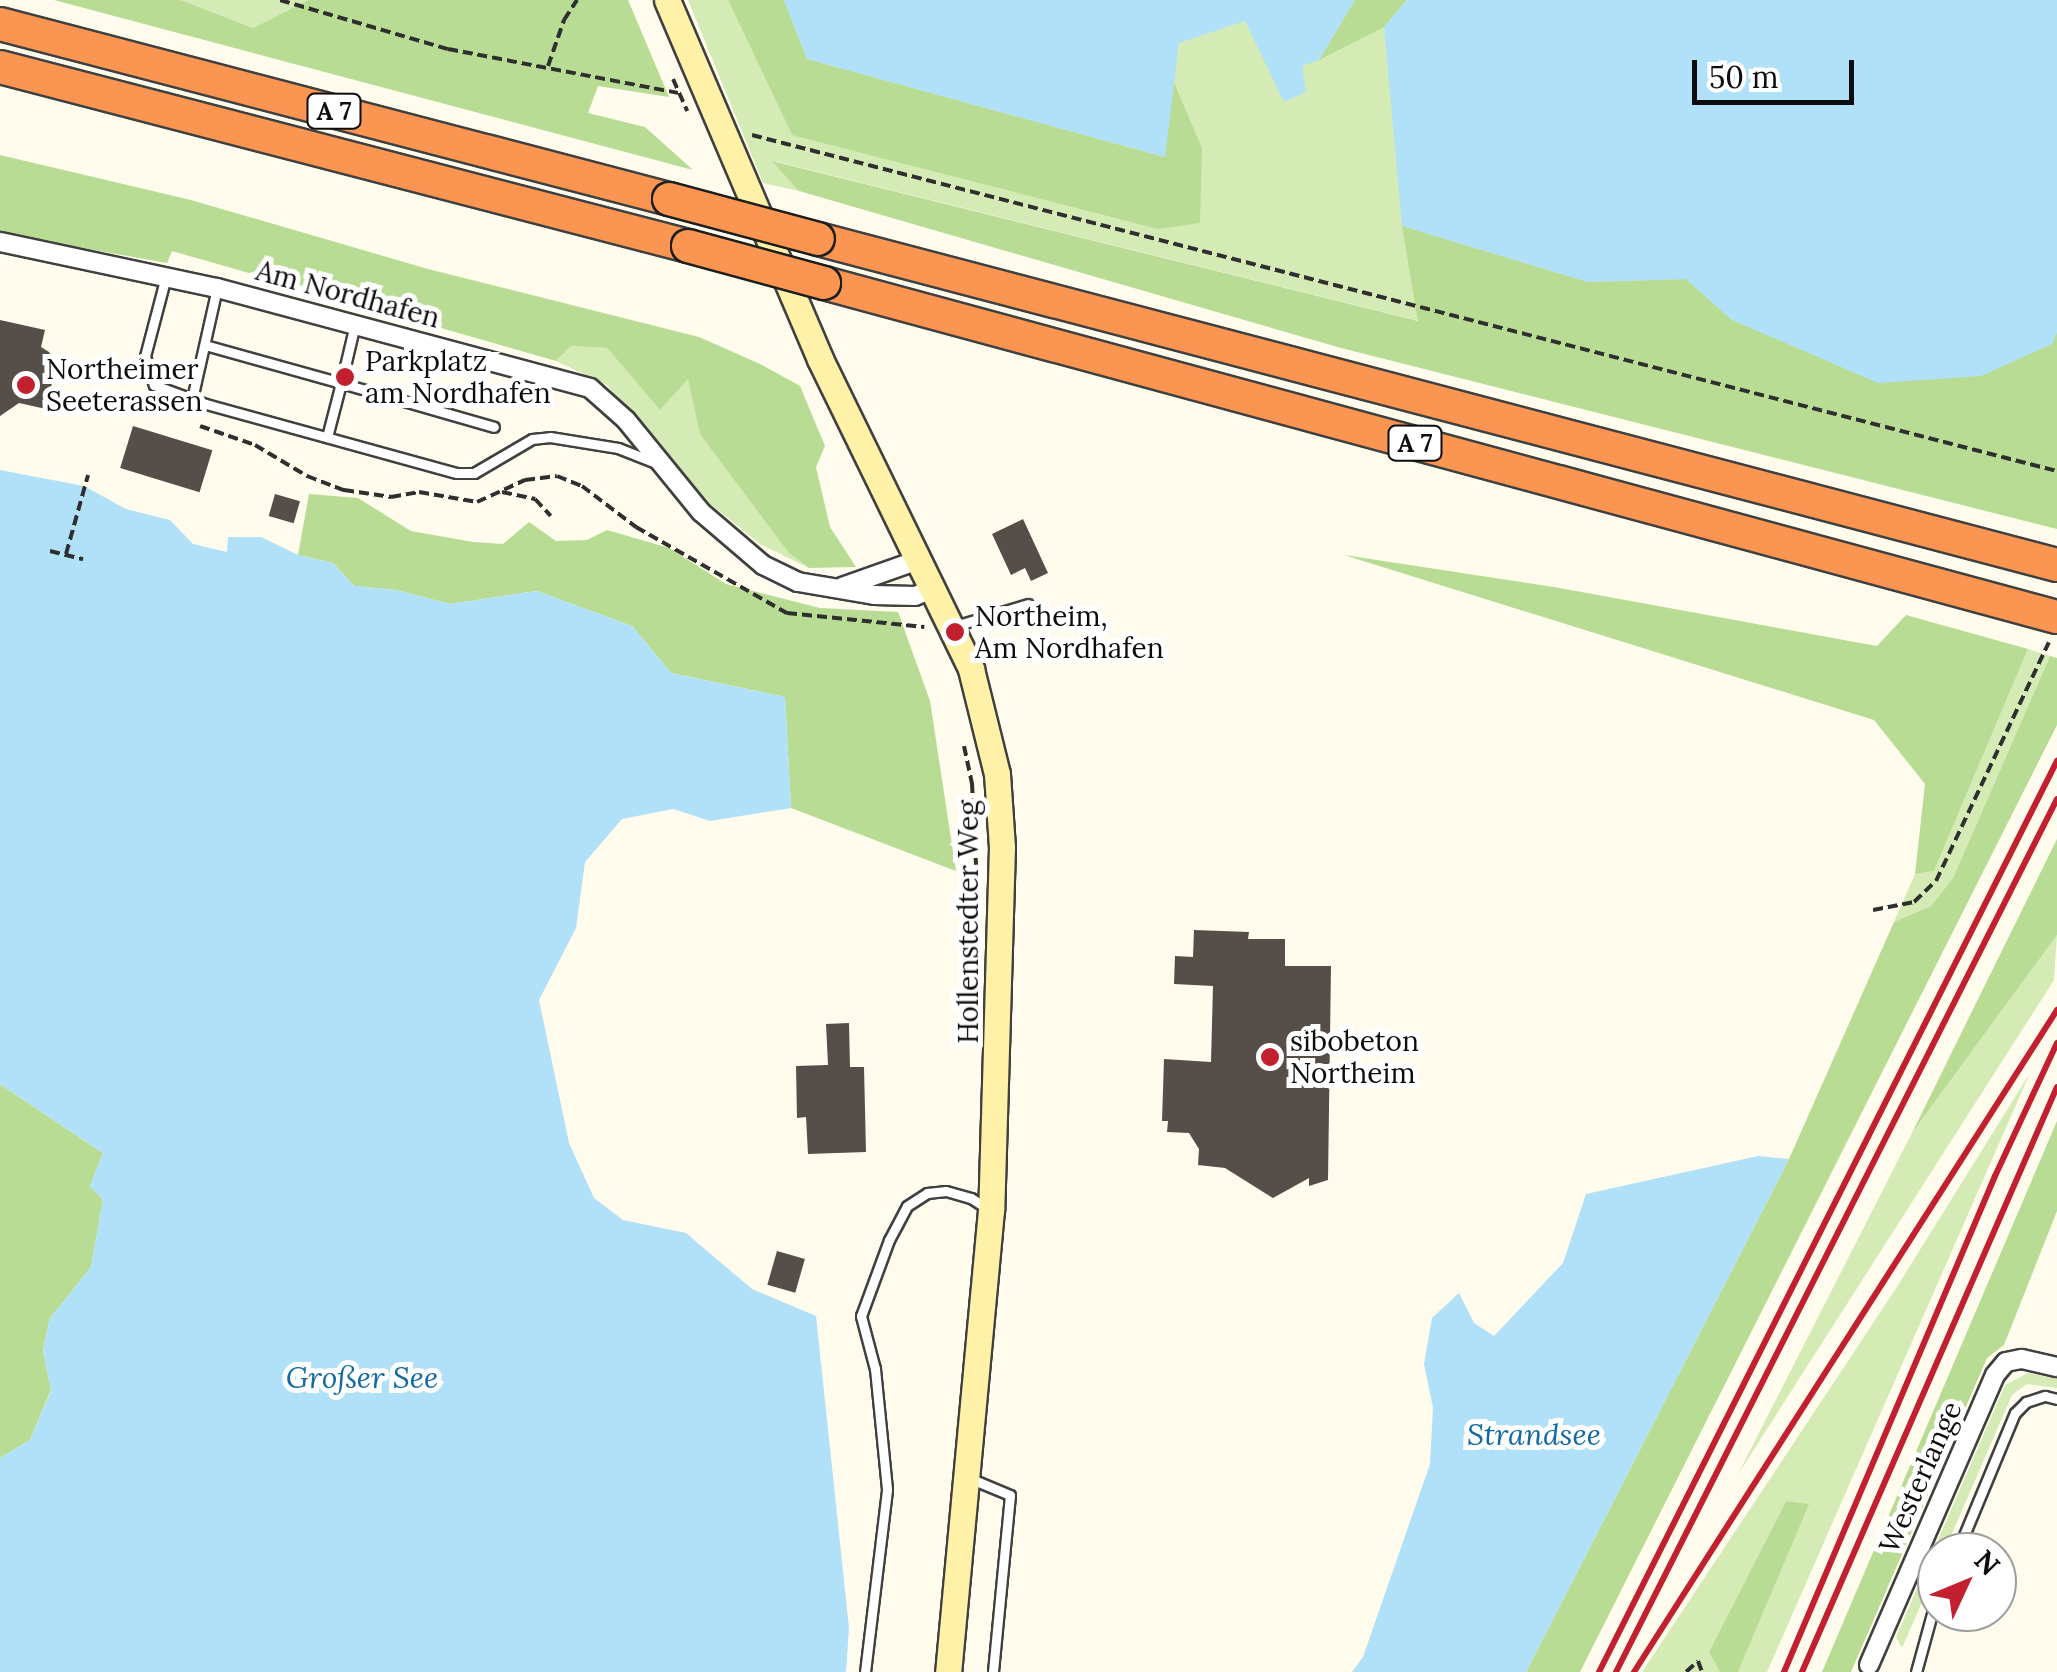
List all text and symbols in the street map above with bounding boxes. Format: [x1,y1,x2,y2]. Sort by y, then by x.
scale bar [1697,40,1860,102]
text: 50 m [1709,58,1779,96]
road number: A 7 [306,91,362,131]
street label: Am Nordhafen [252,253,444,335]
place label: Parkplatz am Nordhafen [365,344,551,410]
place label: Northeimer Seeterassen [46,352,202,418]
marker: Parkplatz am Nordhafen [334,366,356,388]
marker: Northeimer Seeterassen [15,374,37,396]
road number: A 7 [1388,423,1442,463]
place label: Northeim, Am Nordhafen [975,599,1164,665]
marker: Northeim, Am Nordhafen [944,621,966,643]
street label: Hollenstedter Weg [951,800,985,1044]
place label: sibobeton Northeim [1290,1024,1419,1090]
marker: sibobeton Northeim [1259,1046,1281,1068]
water label: Großer See [286,1359,438,1395]
street label: Westerlange [1872,1396,1968,1558]
water label: Strandsee [1467,1416,1601,1452]
north arrow [1917,1532,2017,1632]
text: N [1967,1542,2008,1583]

